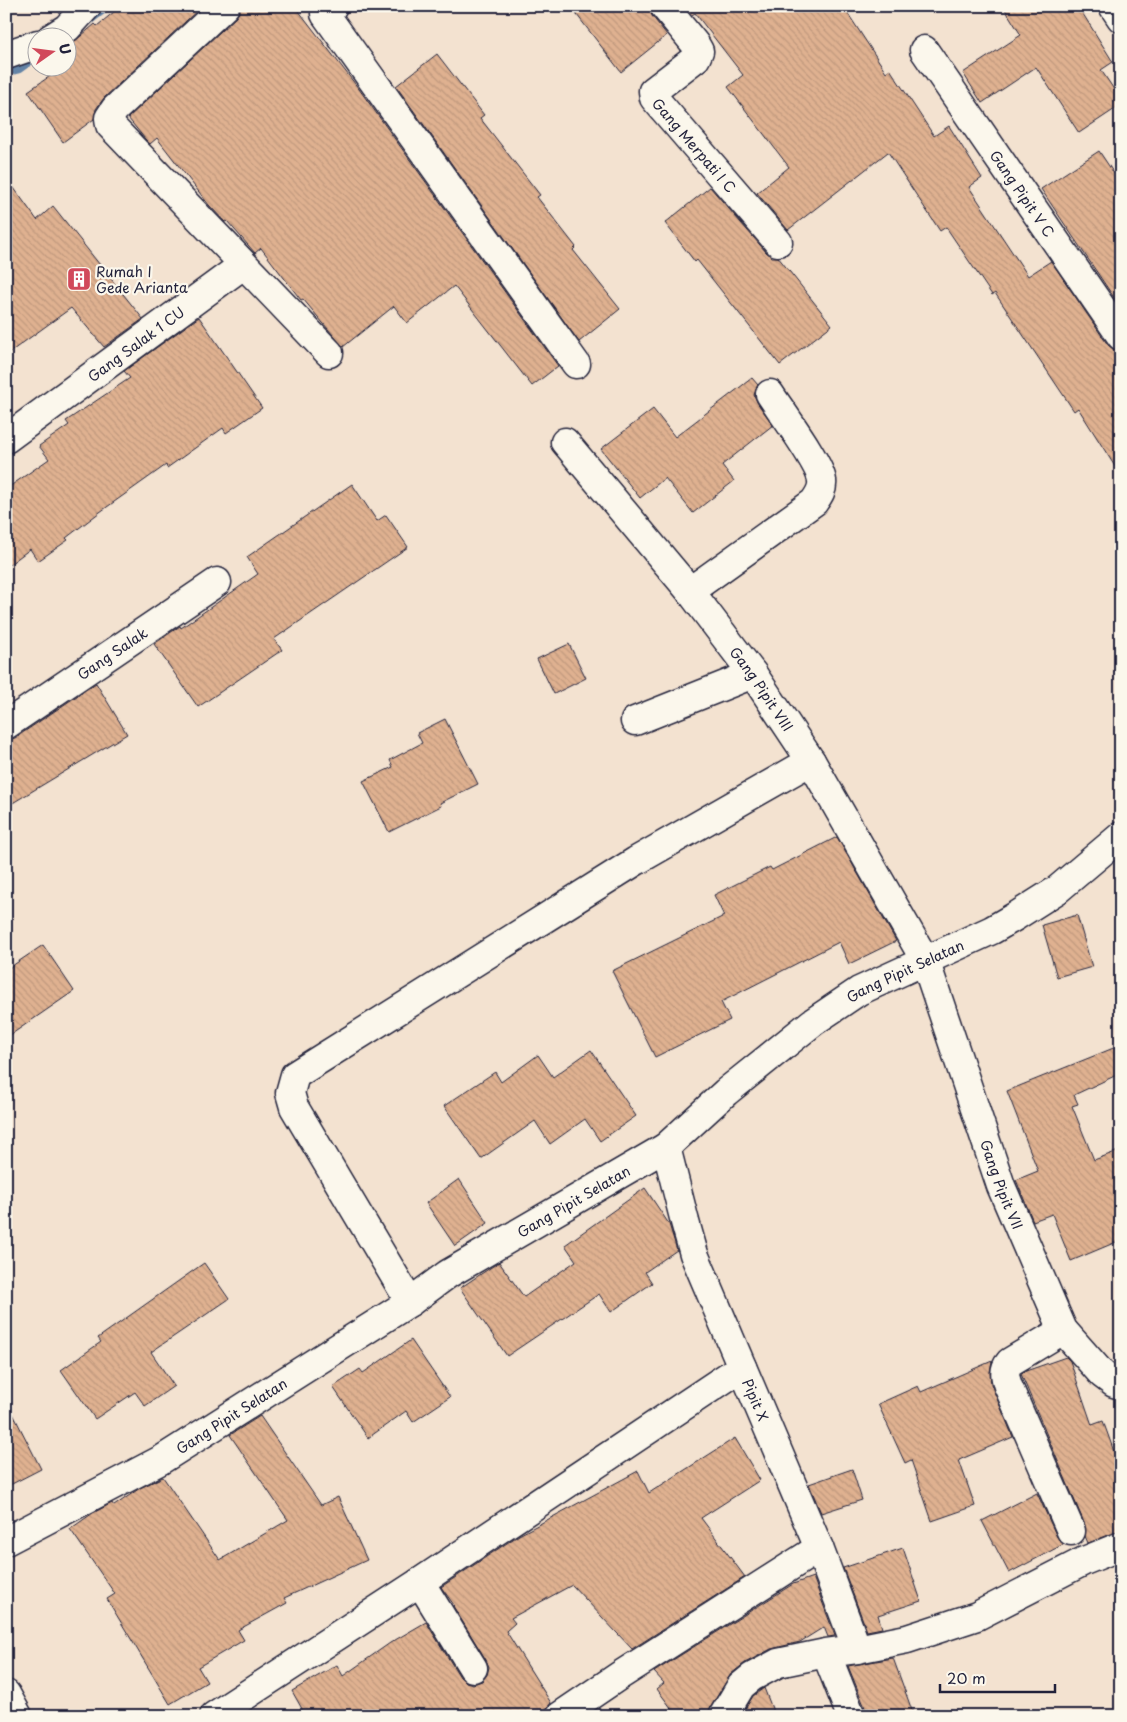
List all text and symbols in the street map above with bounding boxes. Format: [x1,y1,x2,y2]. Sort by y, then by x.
north arrow [28,28,78,78]
text: U [54,41,77,56]
street label: Gang Merpati I C [648,93,741,197]
street label: Gang Pipit V C [985,146,1060,241]
place label: Rumah I Gede Arianta [96,261,188,298]
building icon: Rumah I Gede Arianta [66,266,92,292]
street label: Gang Salak 1 CU [83,301,188,386]
street label: Gang Salak [73,622,152,685]
street label: Gang Pipit VIII [725,642,799,735]
street label: Gang Pipit Selatan [842,934,967,1007]
street label: Gang Pipit VII [976,1137,1029,1233]
street label: Gang Pipit Selatan [513,1160,634,1242]
street label: Gang Pipit Selatan [172,1372,291,1459]
street label: Pipit X [738,1375,774,1424]
scale bar [940,1662,1054,1694]
text: 20 m [947,1666,986,1689]

